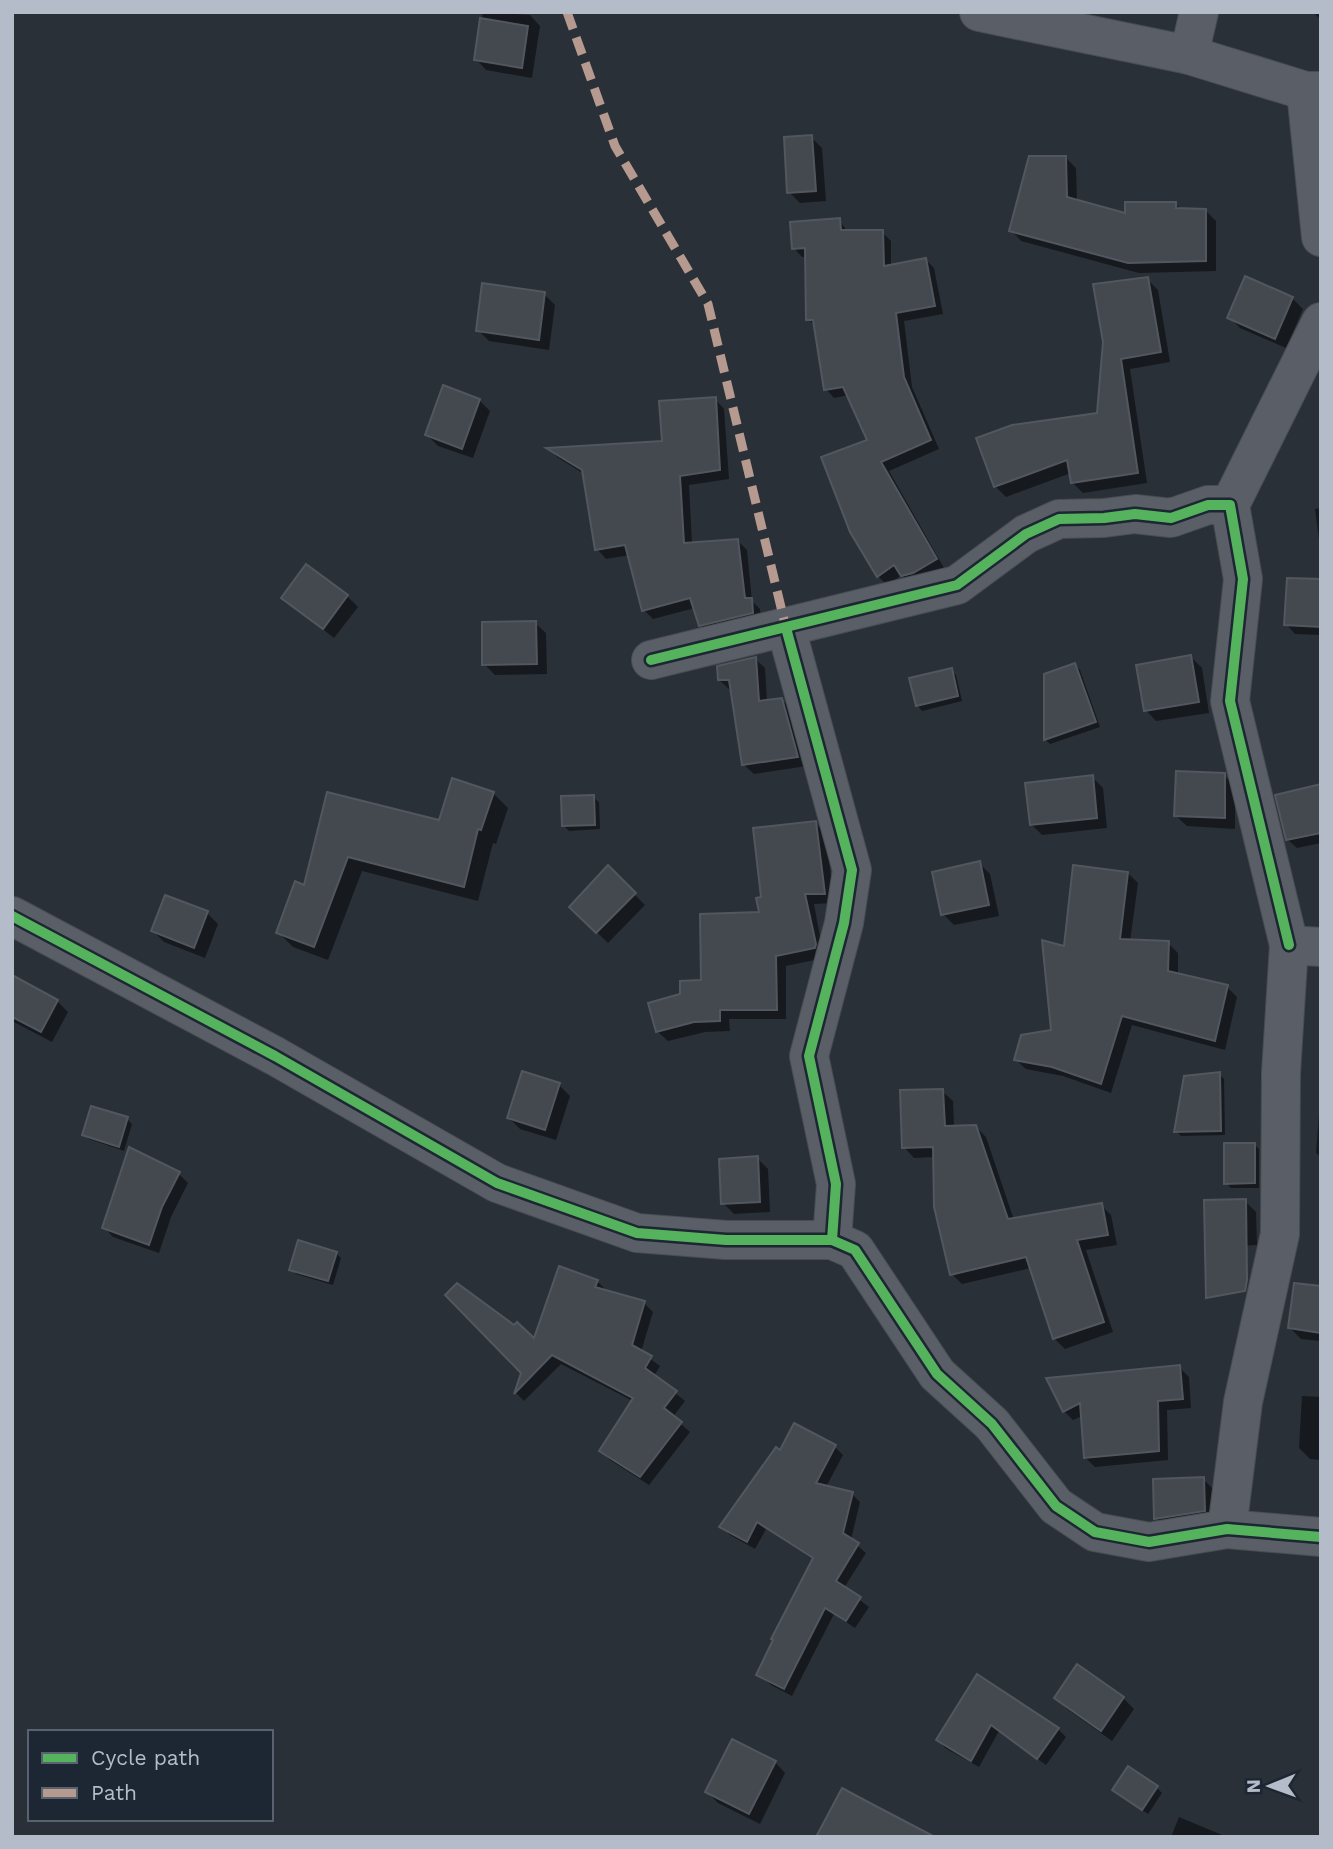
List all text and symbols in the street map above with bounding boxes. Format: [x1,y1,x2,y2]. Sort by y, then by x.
legend [28,1730,273,1821]
text: Cycle path [91,1745,200,1770]
north arrow [1235,1751,1305,1821]
text: N [1242,1779,1265,1794]
text: Path [91,1780,137,1805]

